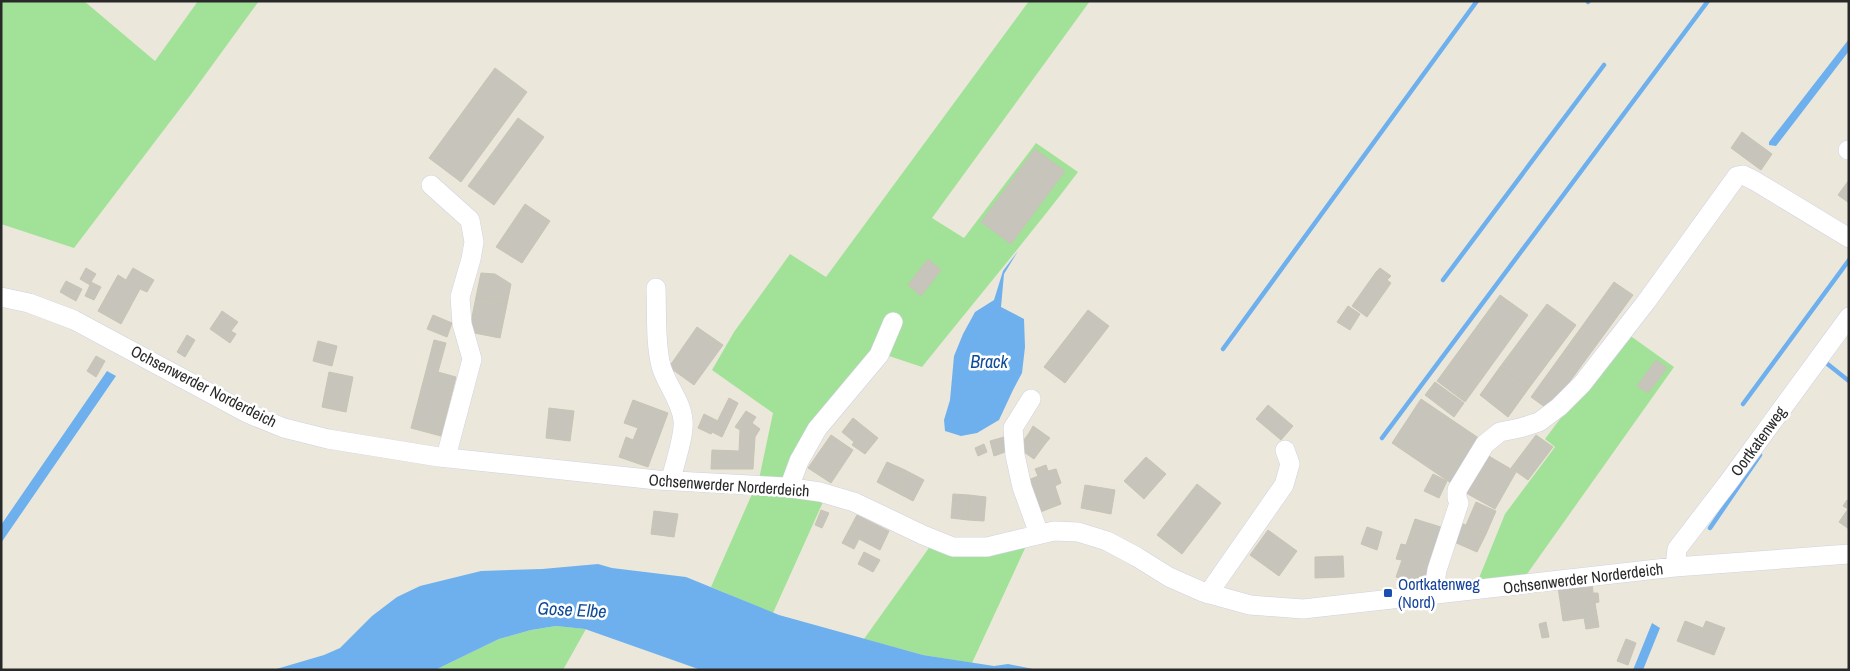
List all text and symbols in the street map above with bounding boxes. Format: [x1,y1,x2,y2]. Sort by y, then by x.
street label: Ochsenwerder Norderdeich [127,340,281,432]
water label: Brack [970,349,1008,374]
street label: Oortkatenweg [1725,401,1791,481]
street label: Ochsenwerder Norderdeich [648,468,810,502]
street label: Ochsenwerder Norderdeich [1502,557,1664,599]
place label: Oortkatenweg (Nord) [1398,573,1480,613]
marker: Oortkatenweg (Nord) [1382,587,1394,599]
water label: Gose Elbe [537,595,607,624]

